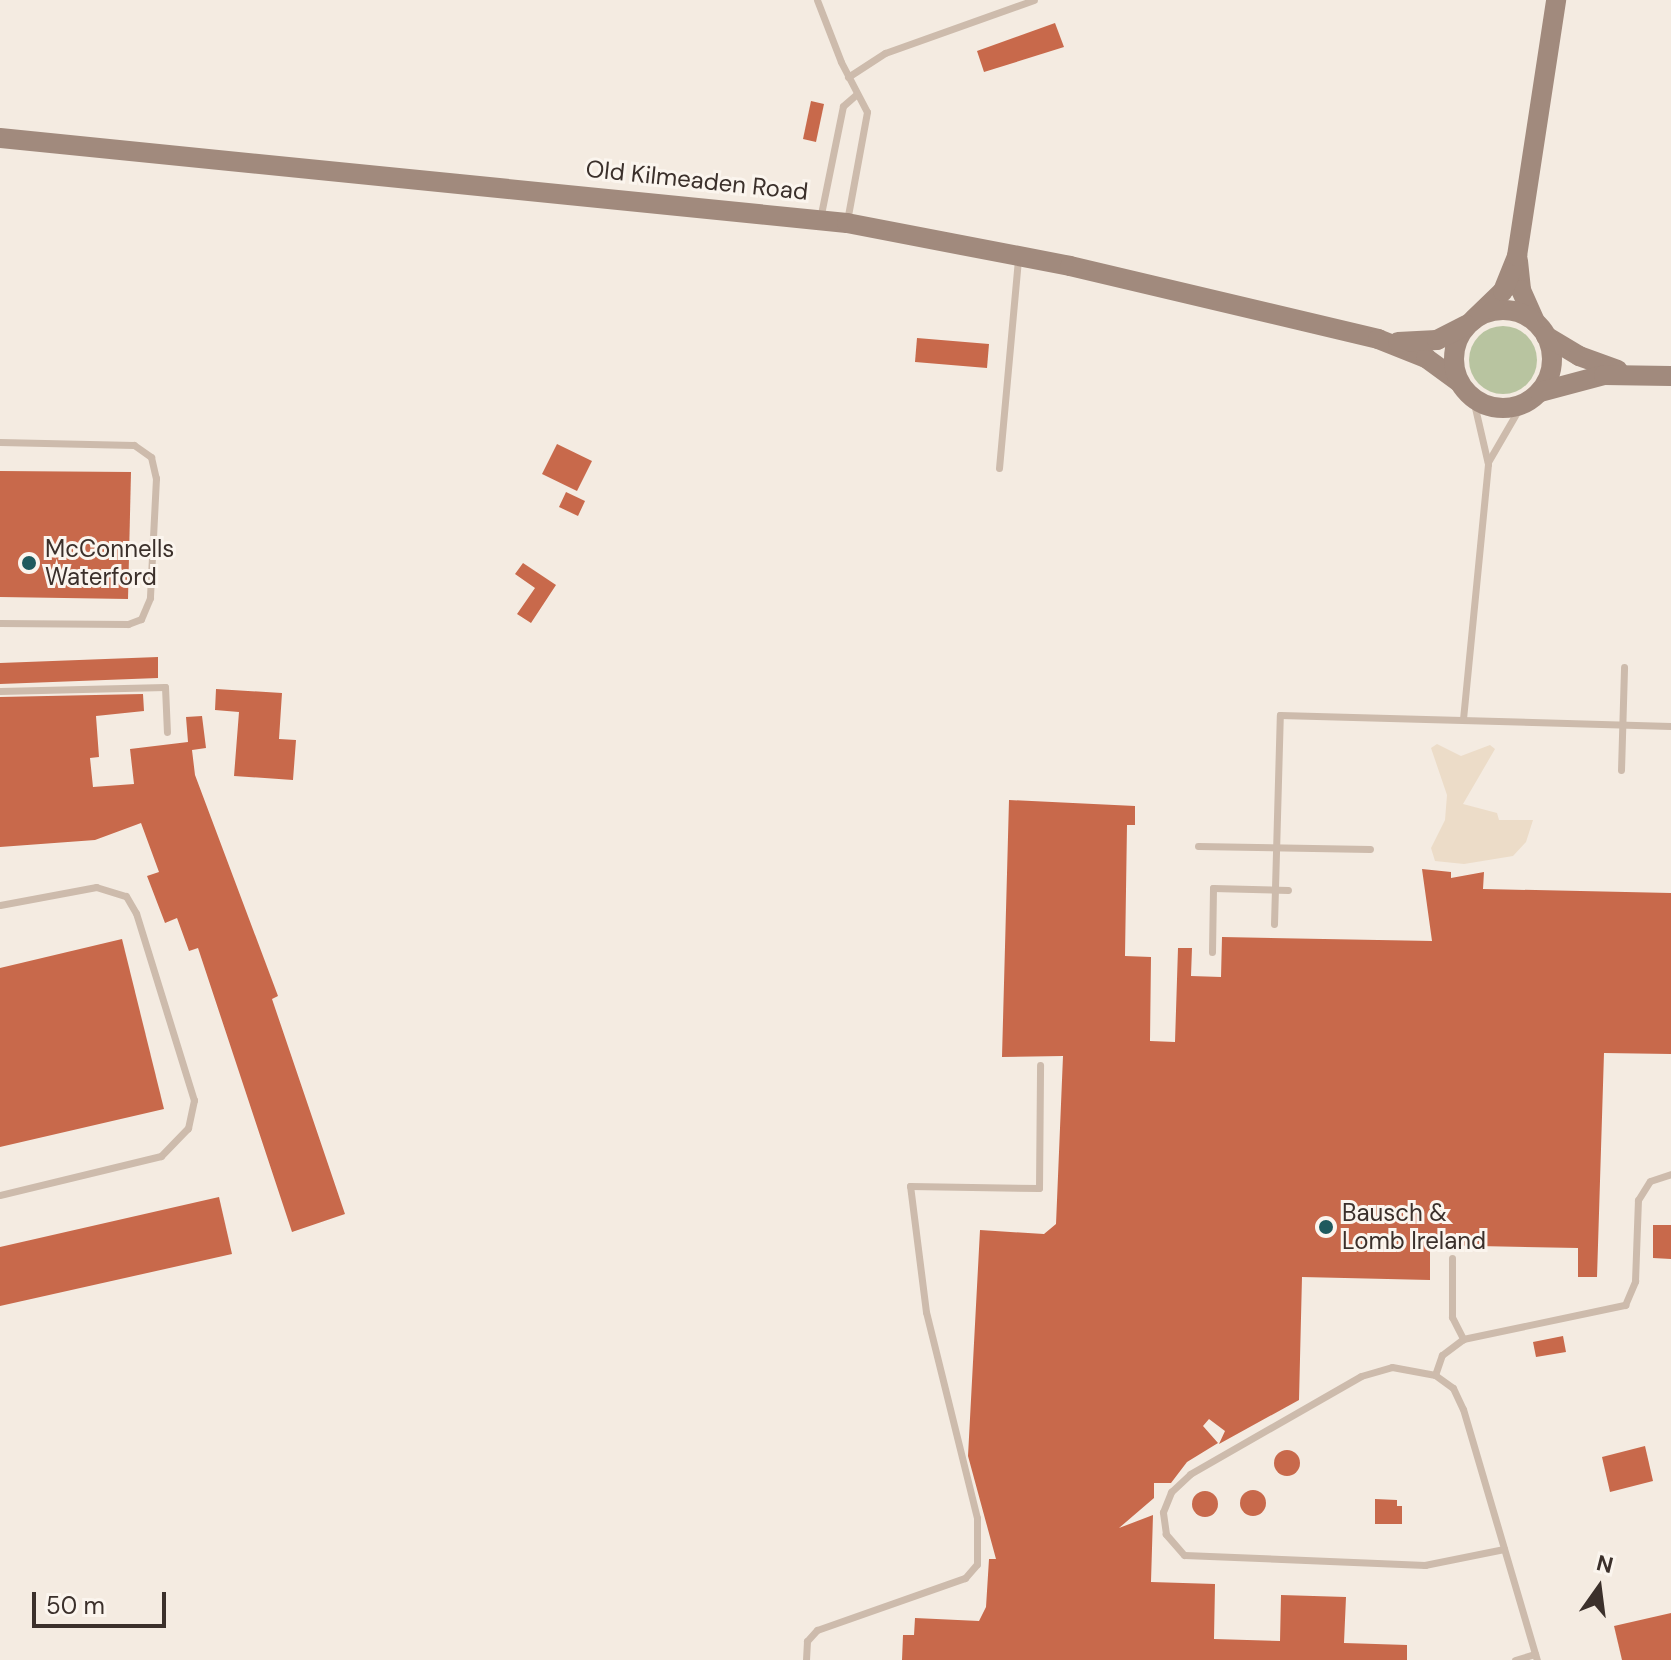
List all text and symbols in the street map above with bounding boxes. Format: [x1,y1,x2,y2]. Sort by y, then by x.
street label: Old Kilmeaden Road [584,154,810,206]
place label: McConnells Waterford [45,535,174,591]
marker: McConnells Waterford [20,554,38,572]
place label: Bausch & Lomb Ireland [1342,1199,1486,1255]
marker: Bausch & Lomb Ireland [1317,1218,1335,1236]
north arrow [1559,1548,1639,1628]
text: N [1594,1548,1616,1580]
scale bar [36,1576,170,1626]
text: 50 m [46,1590,105,1621]

